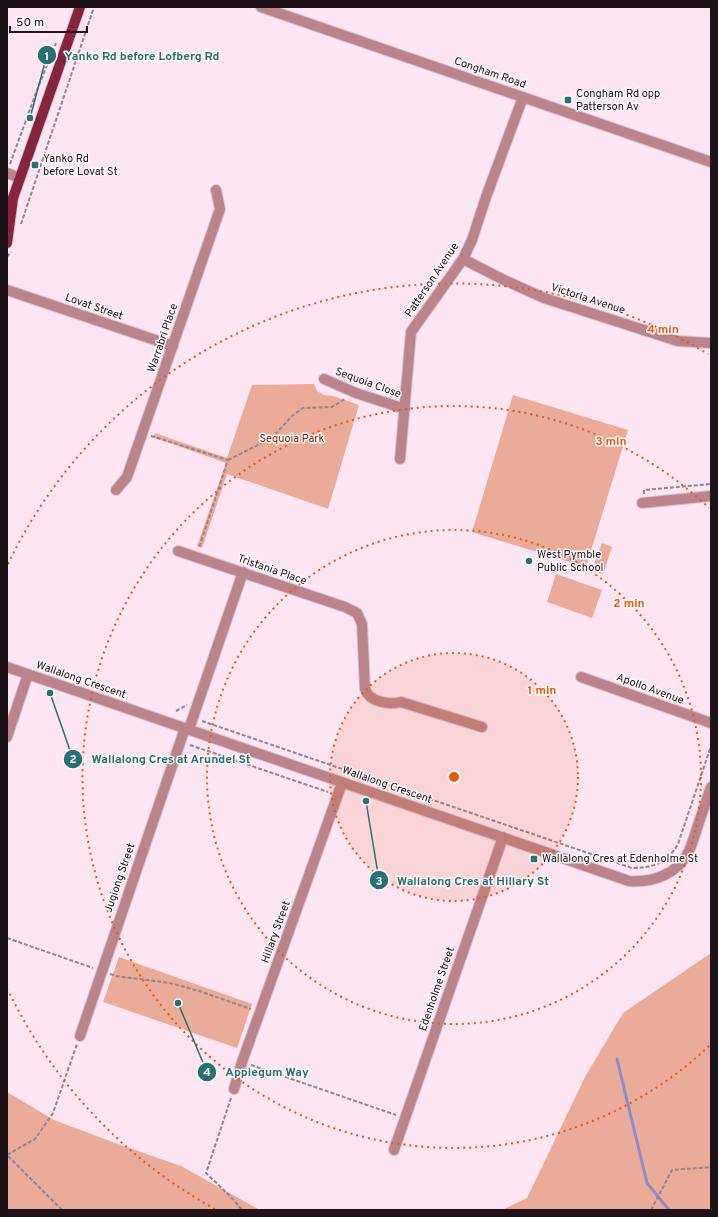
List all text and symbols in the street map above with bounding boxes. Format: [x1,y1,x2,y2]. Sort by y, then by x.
scale bar [10,8,87,34]
text: 50 m [16,15,44,31]
callout: Yanko Rd before Lofberg Rd [37,43,228,67]
text: 1 [45,49,49,65]
text: Yanko Rd before Lofberg Rd [65,49,219,65]
street label: Congham Road [452,54,528,92]
place label: Congham Rd opp Patterson Av [576,87,660,114]
marker: Congham Rd opp Patterson Av [563,95,573,105]
place label: Yanko Rd before Lovat St [43,152,118,179]
marker: Yanko Rd before Lovat St [30,160,40,170]
street label: Patterson Avenue [402,240,462,320]
street label: Victoria Avenue [549,280,627,318]
street label: Lovat Street [63,291,125,323]
street label: Warrabri Place [145,302,181,374]
text: 4 min [647,322,679,338]
street label: Sequoia Close [333,365,403,401]
park label: Sequoia Park [260,432,325,446]
text: 3 min [595,434,627,450]
place label: West Pymble Public School [537,548,604,575]
street label: Tristania Place [236,552,308,588]
marker: West Pymble Public School [524,556,534,566]
text: 2 min [613,596,645,612]
street label: Wallalong Crescent [34,658,128,702]
street label: Apollo Avenue [614,670,686,708]
text: 1 min [528,683,556,699]
callout: Wallalong Cres at Arundel St [63,747,258,771]
text: 2 [69,752,77,768]
text: Wallalong Cres at Arundel St [92,752,251,768]
street label: Wallalong Crescent [340,763,434,807]
centre of rings [447,770,461,784]
street label: Jugiong Street [102,841,138,915]
place label: Wallalong Cres at Edenholme St [542,852,698,866]
marker: Wallalong Cres at Edenholme St [529,854,539,864]
callout: Wallalong Cres at Hillary St [369,868,557,892]
text: 3 [375,874,383,890]
text: Wallalong Cres at Hillary St [397,874,549,890]
street label: Hillary Street [258,899,294,965]
street label: Edenholme Street [416,945,458,1033]
callout: Applegum Way [197,1060,316,1084]
text: 4 [203,1065,211,1081]
text: Applegum Way [225,1065,309,1081]

